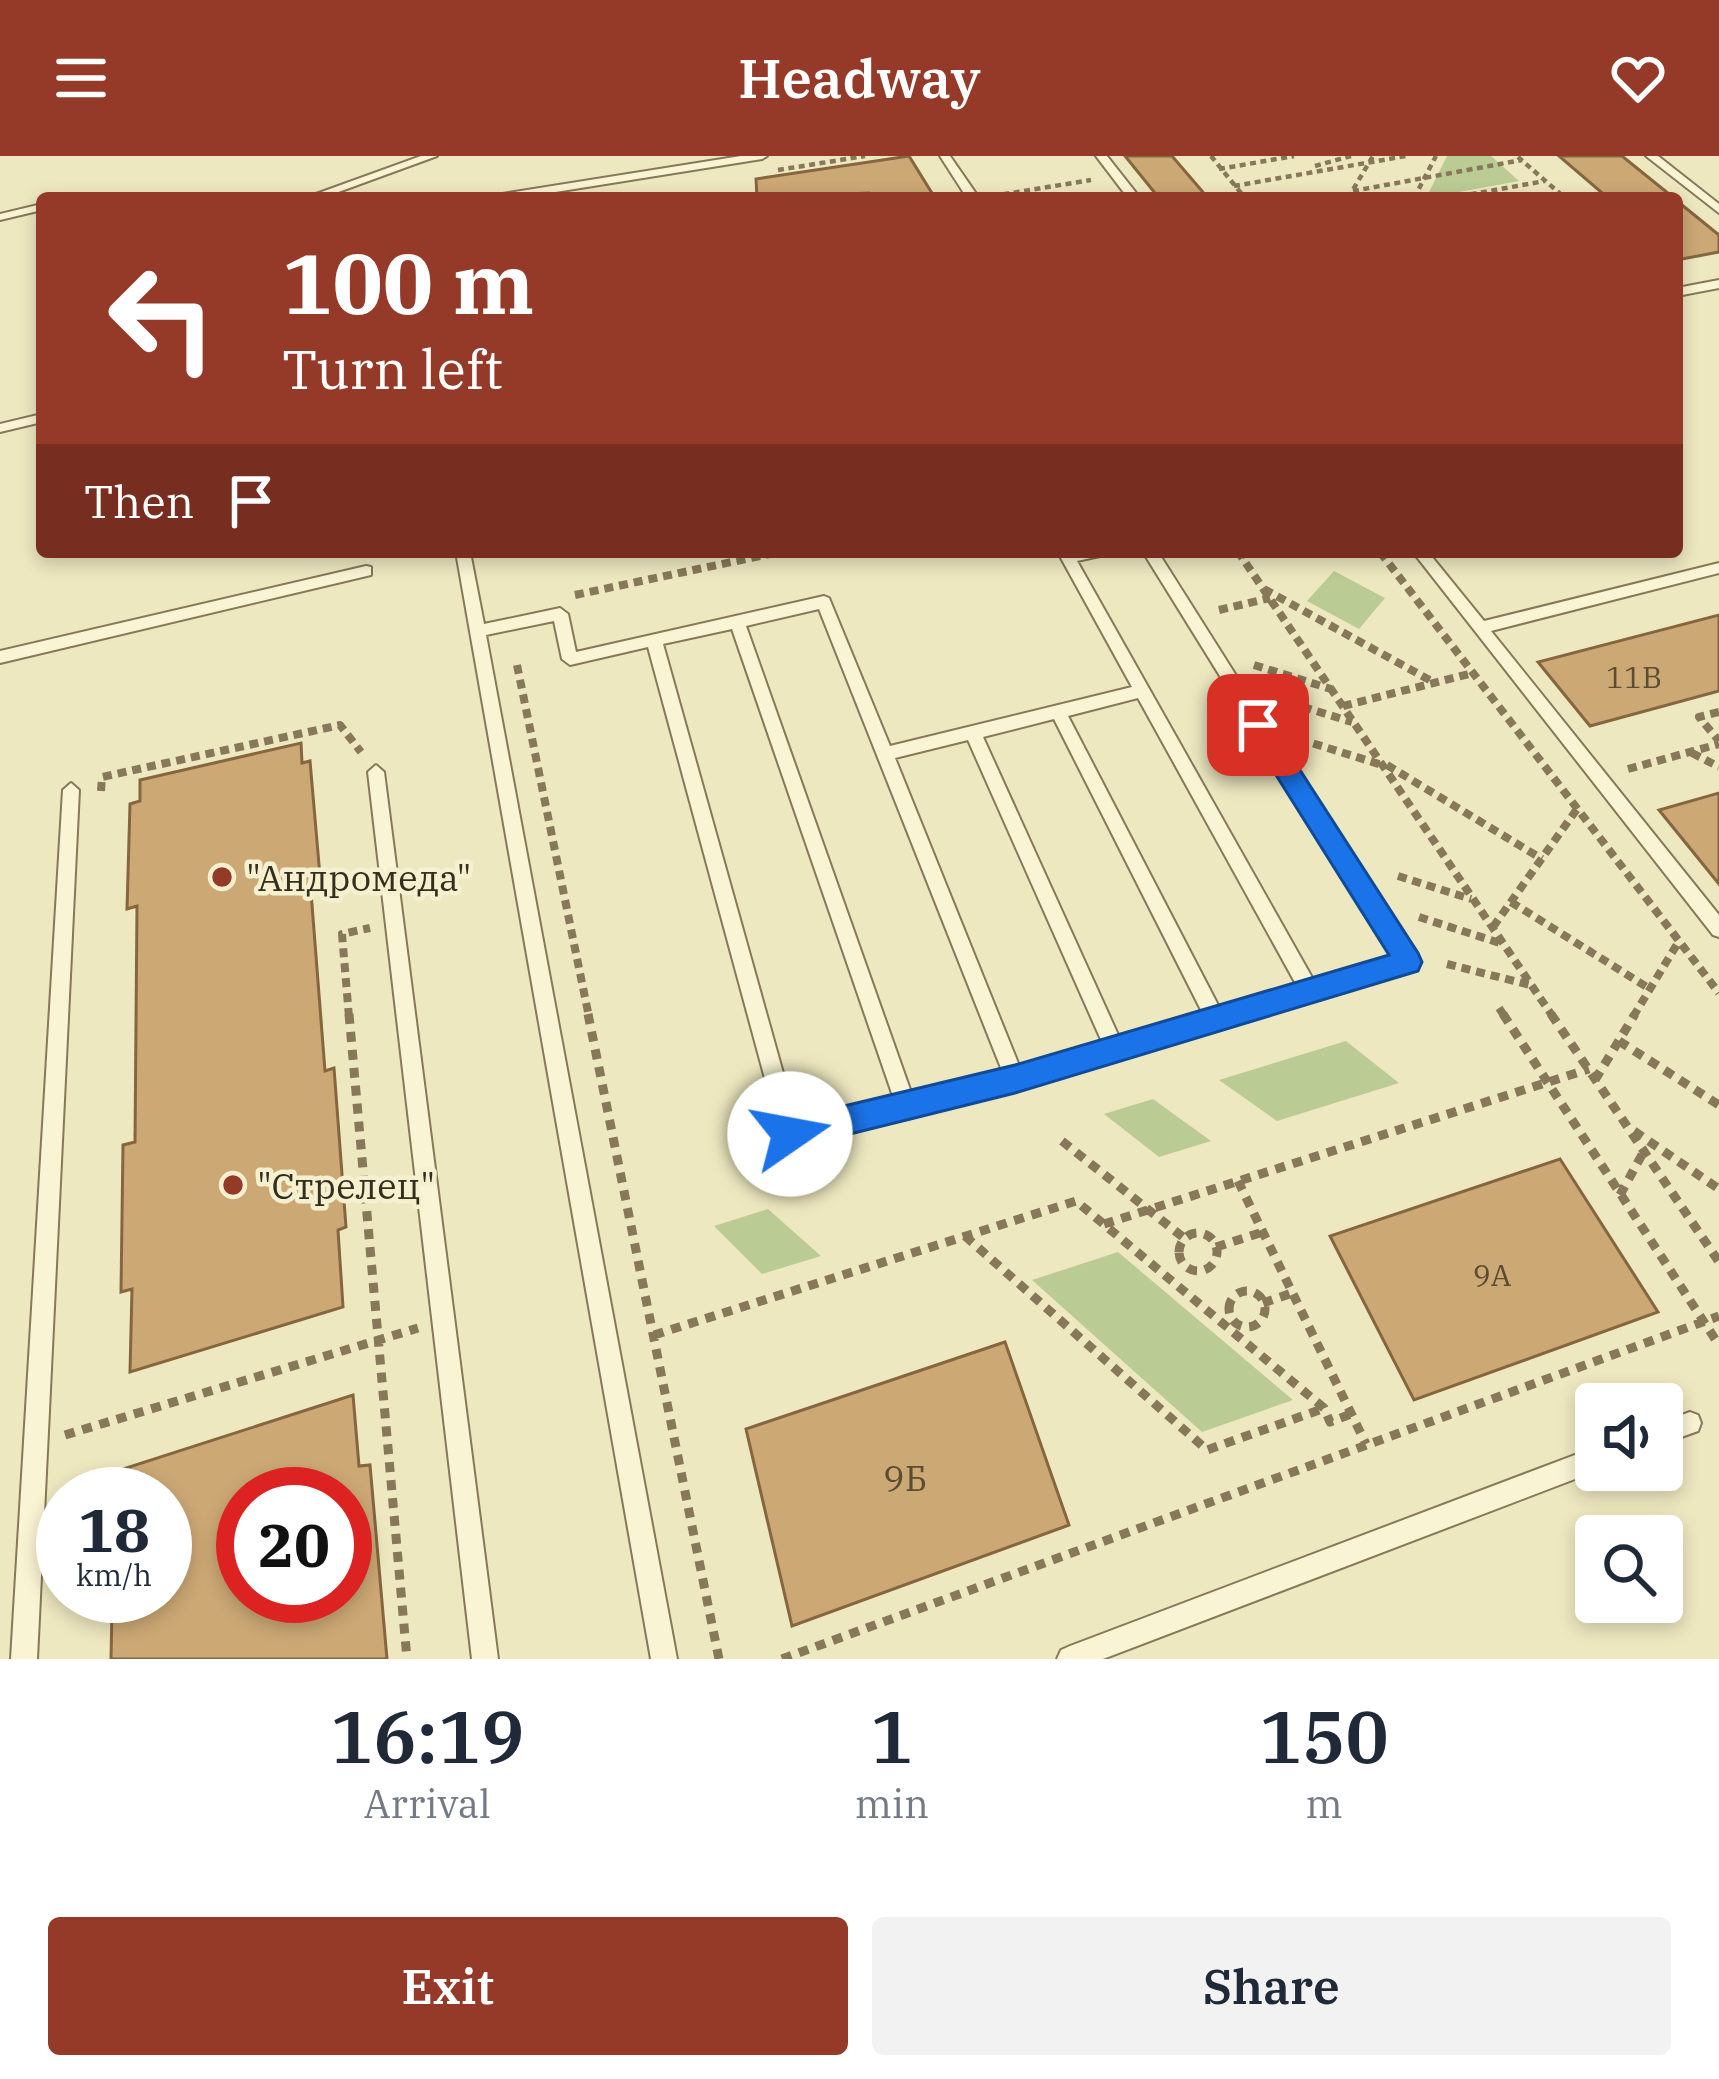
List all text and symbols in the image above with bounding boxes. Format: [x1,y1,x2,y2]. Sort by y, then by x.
text: Headway [738,43,981,113]
icon: menu [48,45,114,111]
icon: heart [1605,45,1671,111]
text: 100 m [282,228,534,337]
icon: left [84,240,240,396]
text: Turn left [282,334,503,404]
icon: arrive [218,468,284,534]
text: Then [84,472,194,530]
house number: 11В [1606,657,1662,696]
pin [1207,674,1309,776]
icon: arrive [1225,692,1291,758]
place label: "Андромеда" [246,854,472,901]
marker: "Андромеда" [209,864,235,890]
position arrow [727,1071,853,1197]
place label: "Стрелец" [257,1162,435,1209]
marker: "Стрелец" [220,1172,246,1198]
house number: 9А [1473,1255,1512,1294]
map controls [1575,1383,1683,1623]
button: sound [1575,1383,1683,1491]
house number: 9Б [883,1454,927,1501]
speed limit sign: 20 [216,1467,372,1623]
text: 18 [78,1490,150,1569]
button: search [1575,1515,1683,1623]
text: km/h [76,1555,152,1594]
text: 16:19 [330,1689,524,1783]
text: 1 [870,1689,913,1783]
text: 150 [1259,1689,1389,1783]
text: Arrival [364,1778,491,1829]
text: min [855,1778,929,1829]
text: m [1305,1778,1343,1829]
button: Exit [48,1917,848,2055]
button: Share [872,1917,1671,2055]

